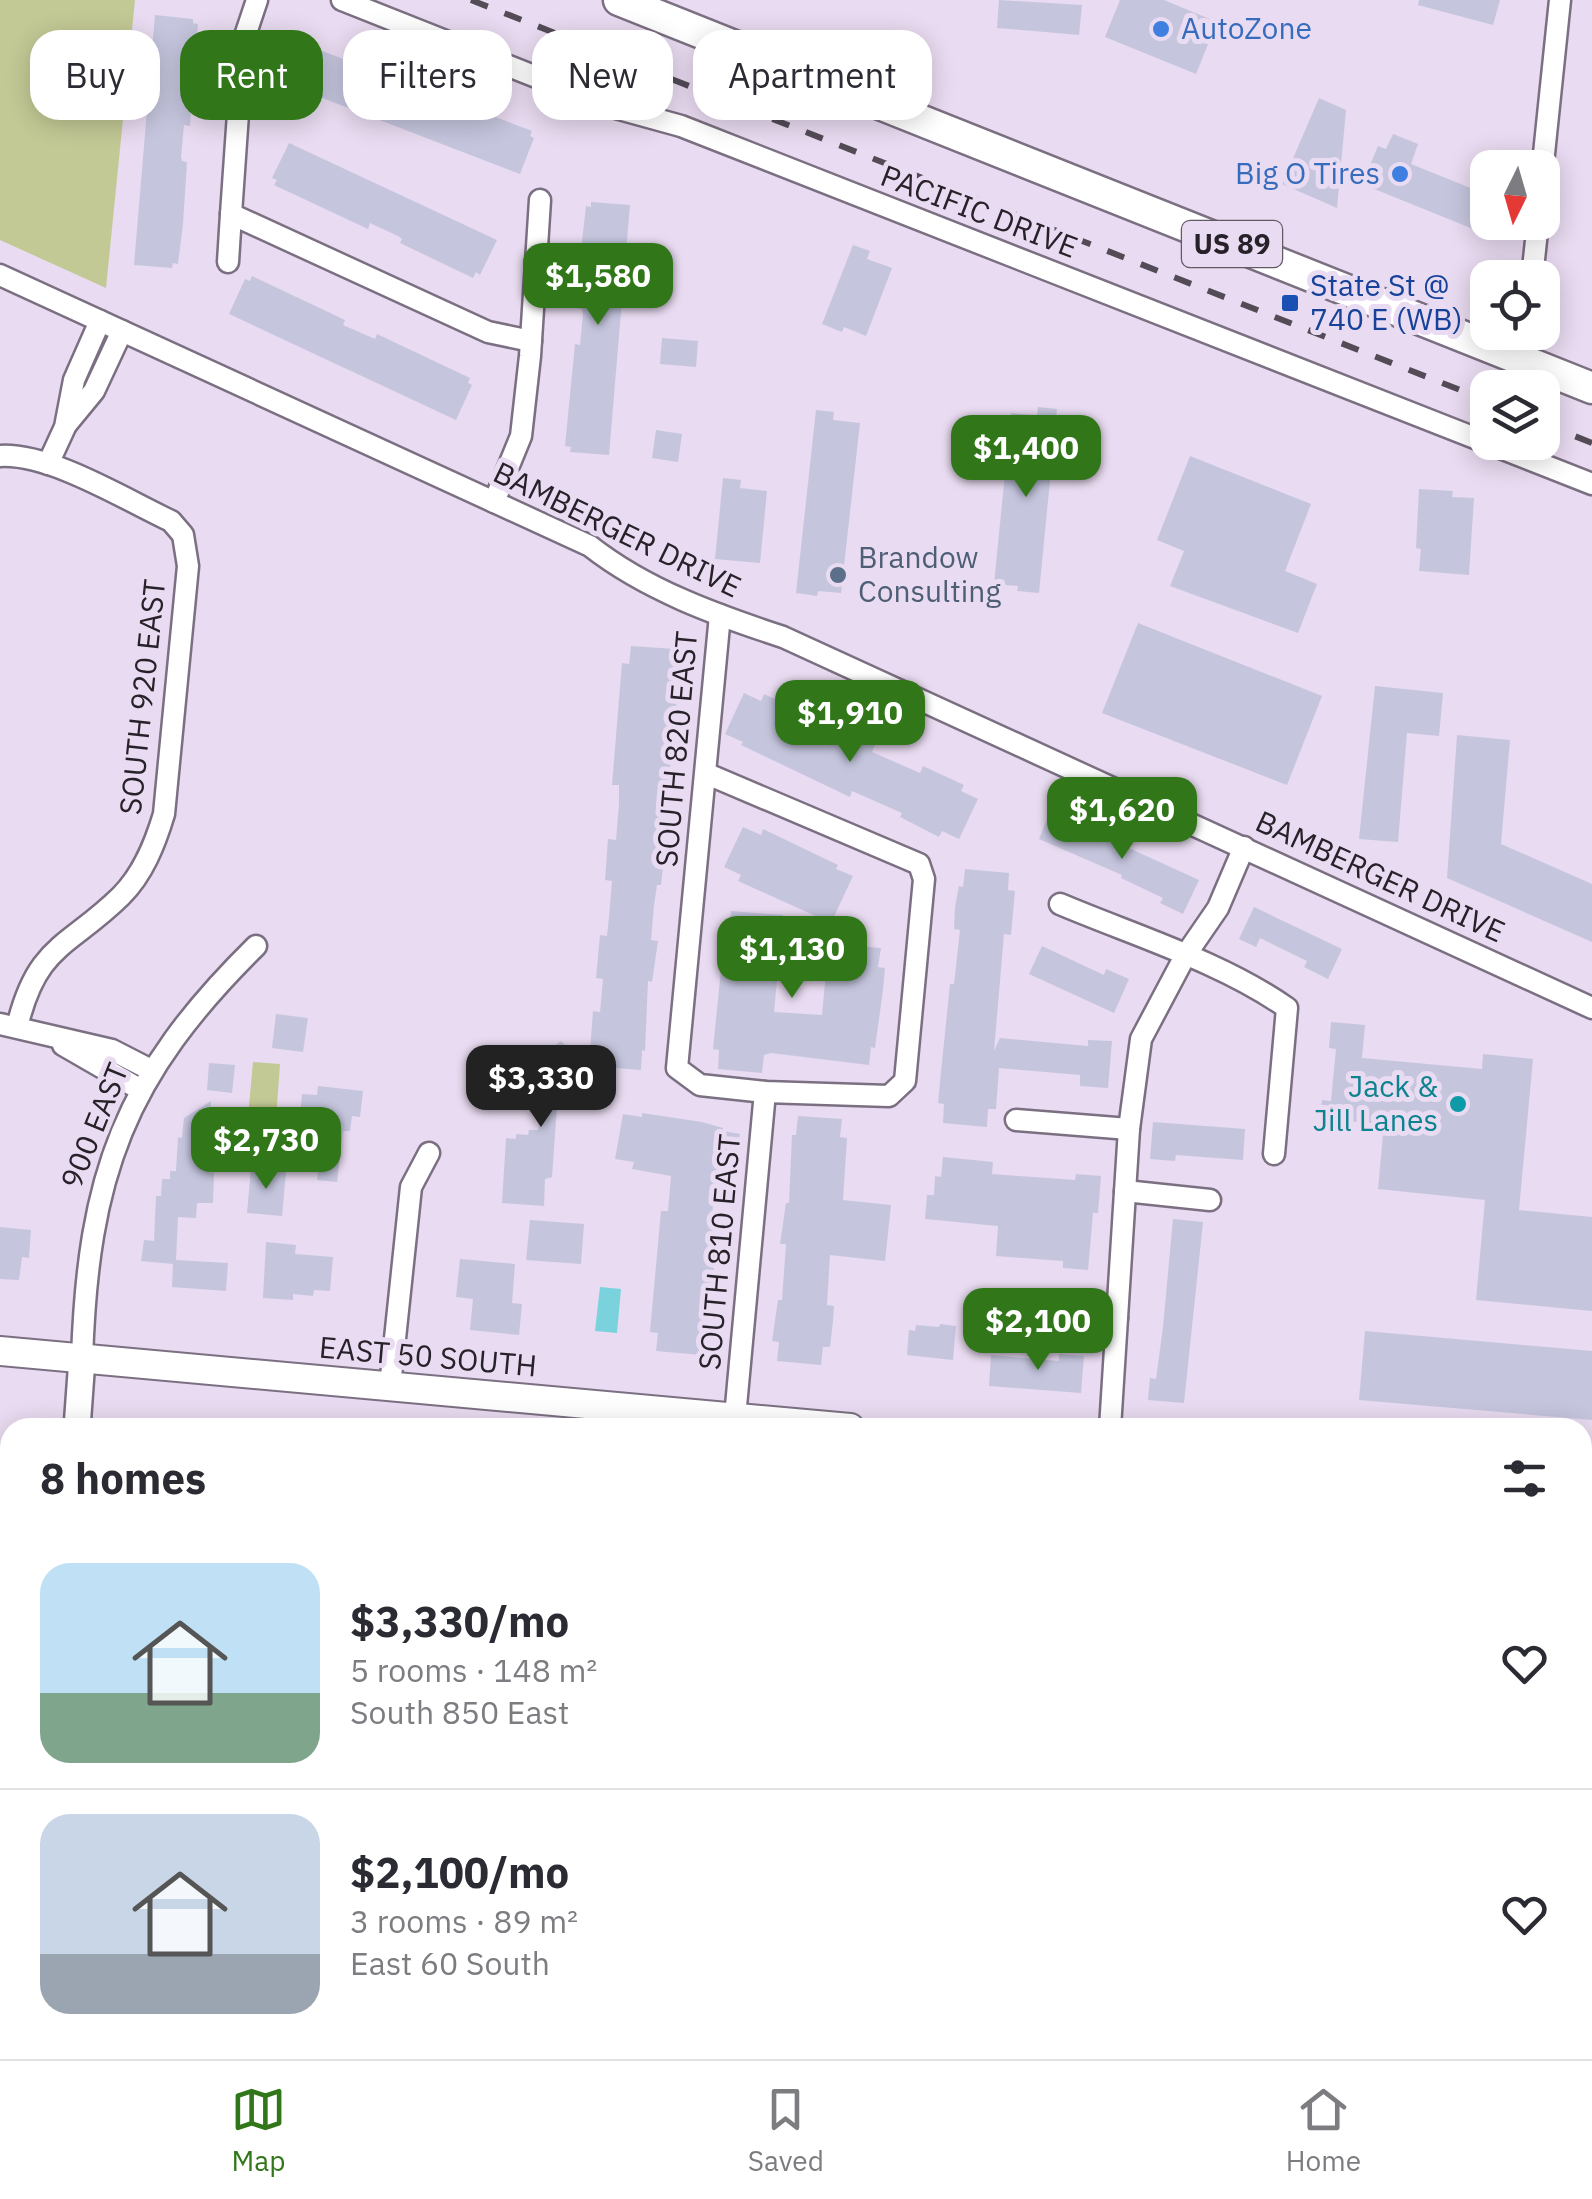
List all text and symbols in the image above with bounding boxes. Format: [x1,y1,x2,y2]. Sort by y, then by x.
place label: AutoZone [1181,8,1312,47]
marker: AutoZone [1150,18,1172,40]
chip: Buy [30,30,160,120]
chip: Rent [180,30,323,120]
chip: Filters [343,30,512,120]
chip: New [532,30,673,120]
chip: Apartment [693,30,932,120]
north arrow [1470,150,1560,240]
map controls [1470,150,1560,460]
place label: Big O Tires [1235,153,1380,192]
street label: PACIFIC DRIVE [876,155,1084,266]
marker: Big O Tires [1389,163,1411,185]
road number: US 89 [1182,221,1282,267]
pin: $1,580 [517,243,679,328]
text: $1,580 [545,254,651,296]
button: locate [1470,260,1560,350]
place label: State St @ 740 E (WB) [1310,265,1463,338]
marker: State St @ 740 E (WB) [1279,292,1301,314]
button: layers [1470,370,1560,460]
pin: $1,400 [945,415,1107,500]
text: $1,400 [973,426,1079,468]
street label: BAMBERGER DRIVE [488,452,748,605]
place label: Brandow Consulting [858,537,1001,610]
marker: Brandow Consulting [827,564,849,586]
street label: SOUTH 920 EAST [110,577,173,816]
street label: SOUTH 820 EAST [646,629,705,868]
pin: $1,910 [769,680,931,765]
text: $1,910 [797,691,903,733]
pin: $1,620 [1041,777,1203,862]
text: $1,620 [1069,788,1175,830]
street label: BAMBERGER DRIVE [1250,801,1511,950]
pin: $1,130 [711,916,873,1001]
text: $1,130 [739,927,845,969]
pin: $3,330 [460,1045,622,1130]
text: $3,330 [488,1056,594,1098]
street label: 900 EAST [51,1057,136,1194]
place label: Jack & Jill Lanes [1313,1066,1438,1139]
marker: Jack & Jill Lanes [1447,1093,1469,1115]
pin: $2,730 [185,1107,347,1192]
text: $2,730 [213,1118,319,1160]
street label: SOUTH 810 EAST [689,1132,748,1371]
pin: $2,100 [957,1288,1119,1373]
text: $2,100 [985,1299,1091,1341]
street label: EAST 50 SOUTH [318,1327,539,1384]
text: 8 homes [40,1451,206,1506]
icon: filters [1497,1451,1552,1506]
text: $3,330/mo [350,1594,569,1649]
icon: home [120,1603,240,1723]
icon: heart [1497,1636,1552,1691]
text: 5 rooms · 148 m² [350,1649,597,1691]
text: South 850 East [350,1691,569,1733]
text: $2,100/mo [350,1845,569,1900]
icon: home [120,1854,240,1974]
icon: heart [1497,1887,1552,1942]
text: 3 rooms · 89 m² [350,1900,578,1942]
text: East 60 South [350,1942,550,1984]
tab: Map [231,2082,286,2179]
tab: Saved [748,2082,824,2179]
tab: Home [1286,2082,1361,2179]

